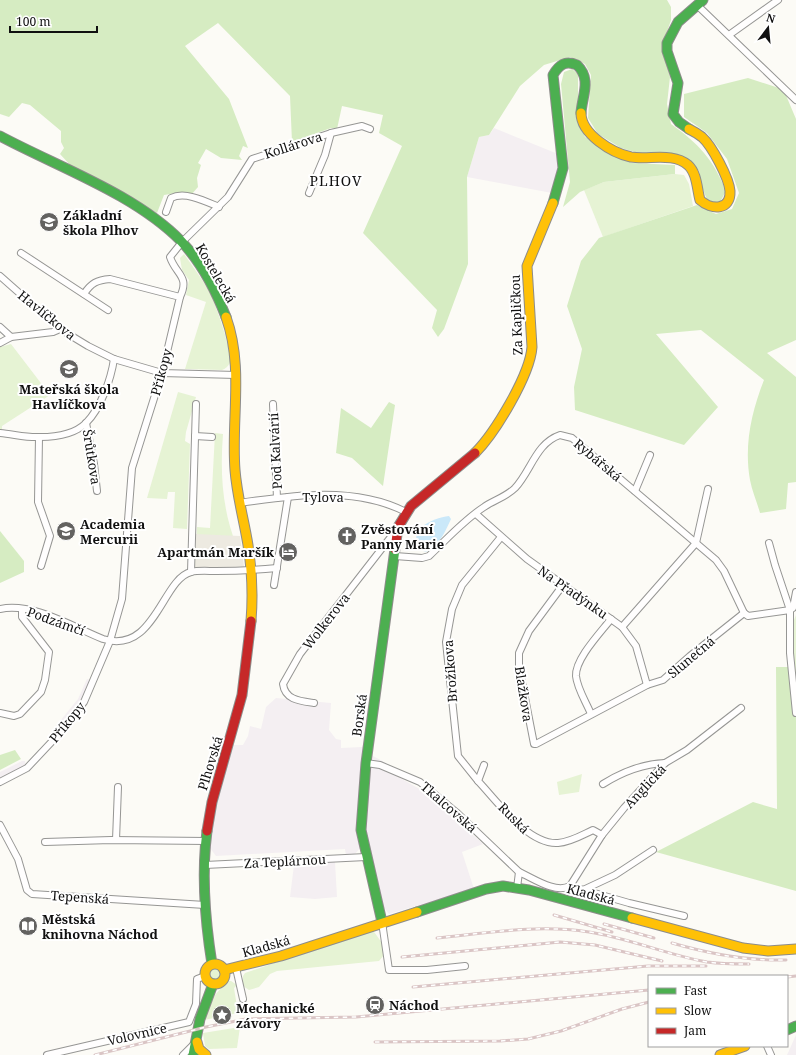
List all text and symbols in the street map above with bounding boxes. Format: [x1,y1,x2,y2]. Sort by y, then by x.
scale bar [10,8,97,34]
north arrow [748,8,788,48]
text: N [765,10,777,26]
text: 100 m [16,13,51,30]
street label: Kollárova [262,127,324,163]
district label: PLHOV [310,171,362,190]
place label: Základní škola Plhov [63,206,139,239]
school or university icon: Základní škola Plhov [38,211,60,233]
street label: Kostelecká [192,240,240,306]
street label: Za Kapličkou [506,274,526,356]
street label: Havlíčkova [14,286,80,344]
street label: Příkopy [146,346,176,398]
school or university icon: Mateřská škola Havlíčkova [58,358,80,380]
place label: Mateřská škola Havlíčkova [19,380,119,413]
street label: Pod Kalvárií [264,412,286,490]
street label: Šrůtkova [79,428,105,486]
street label: Rybářská [570,435,626,485]
street label: Tylova [302,488,344,506]
place label: Academia Mercurii [80,515,145,548]
school or university icon: Academia Mercurii [55,520,77,542]
place label: Zvěstování Panny Marie [361,520,444,553]
church icon: Zvěstování Panny Marie [336,525,358,547]
hotel icon: Apartmán Maršík [277,541,299,563]
place label: Apartmán Maršík [157,543,275,561]
street label: Na Přadýnku [535,561,611,623]
street label: Wolkerova [298,589,354,653]
street label: Podzámčí [25,602,88,640]
street label: Slunečná [663,632,719,682]
street label: Brožíkova [439,639,461,703]
street label: Blažkova [511,665,537,723]
street label: Borská [347,692,371,738]
street label: Příkopy [45,697,90,746]
street label: Plhovská [193,734,227,792]
street label: Anglická [620,760,670,812]
street label: Tkalcovská [417,778,481,836]
street label: Ruská [494,798,534,838]
street label: Za Teplárnou [243,850,327,872]
street label: Kladská [565,879,617,909]
street label: Tepenská [50,886,110,908]
place label: Městská knihovna Náchod [42,910,158,943]
library icon: Městská knihovna Náchod [17,915,39,937]
street label: Kladská [240,931,292,961]
legend [648,975,788,1047]
text: Fast [684,982,707,999]
station icon: Náchod [364,994,386,1016]
place label: Náchod [389,996,440,1014]
place label: Mechanické závory [236,999,315,1032]
text: Slow [684,1002,712,1019]
place icon: Mechanické závory [211,1004,233,1026]
street label: Volovnice [106,1018,169,1050]
text: Jam [683,1022,706,1039]

